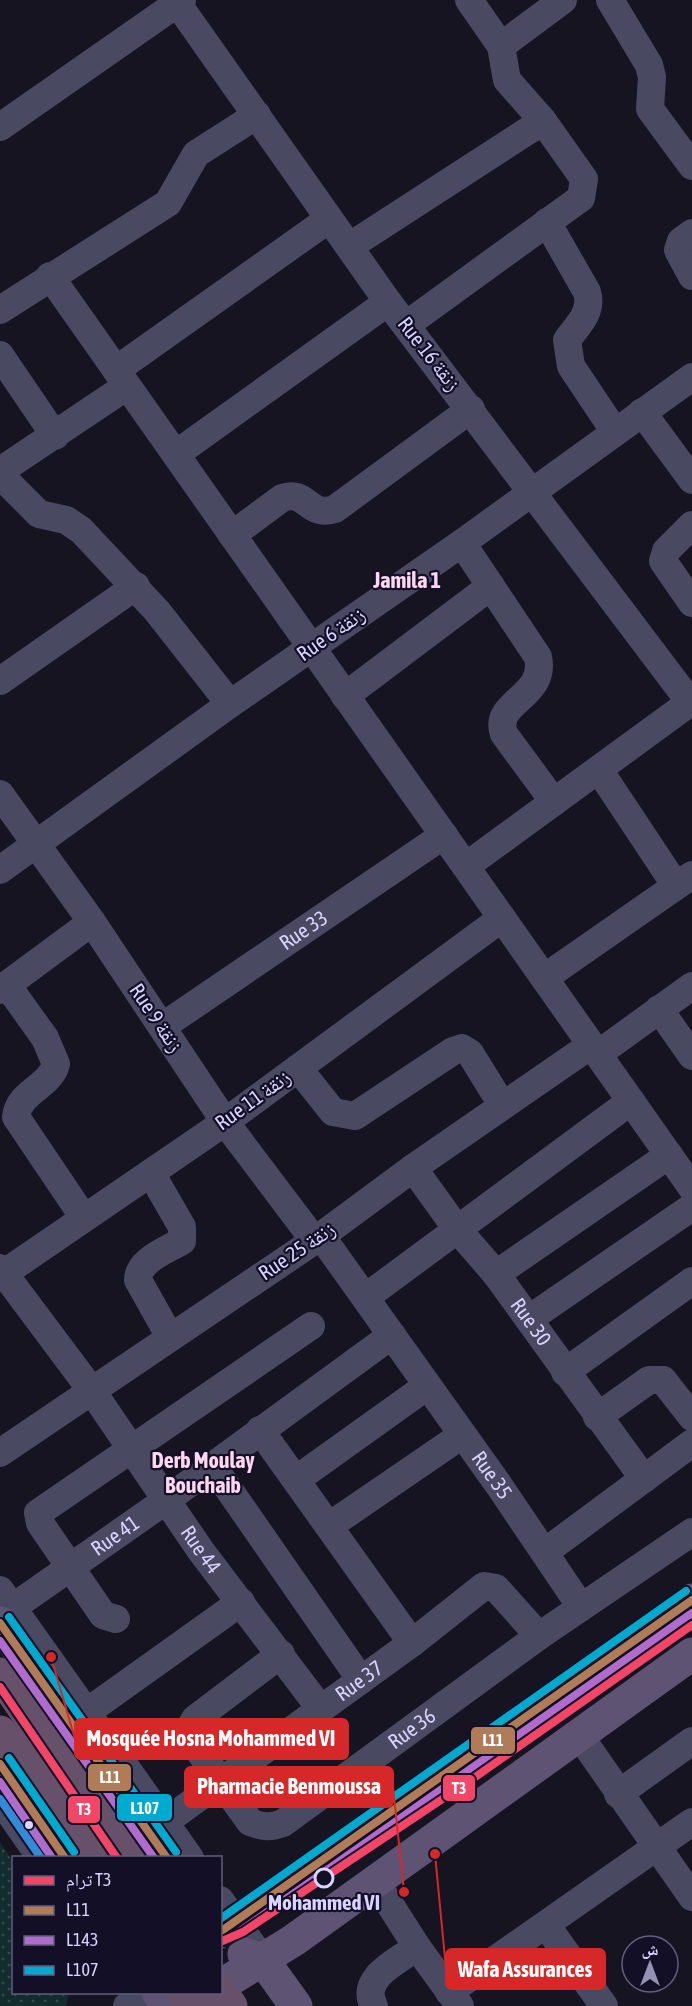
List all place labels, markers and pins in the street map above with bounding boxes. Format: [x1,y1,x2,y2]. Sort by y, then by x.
callout: Mosquée Hosna Mohammed VI [75,1719,348,1759]
callout: Pharmacie Benmoussa [185,1767,393,1807]
unlabelled marker [23,1819,35,1831]
marker: Mohammed VI [314,1868,334,1888]
place label: Mohammed VI [268,1890,380,1914]
callout: Wafa Assurances [446,1949,605,1989]

